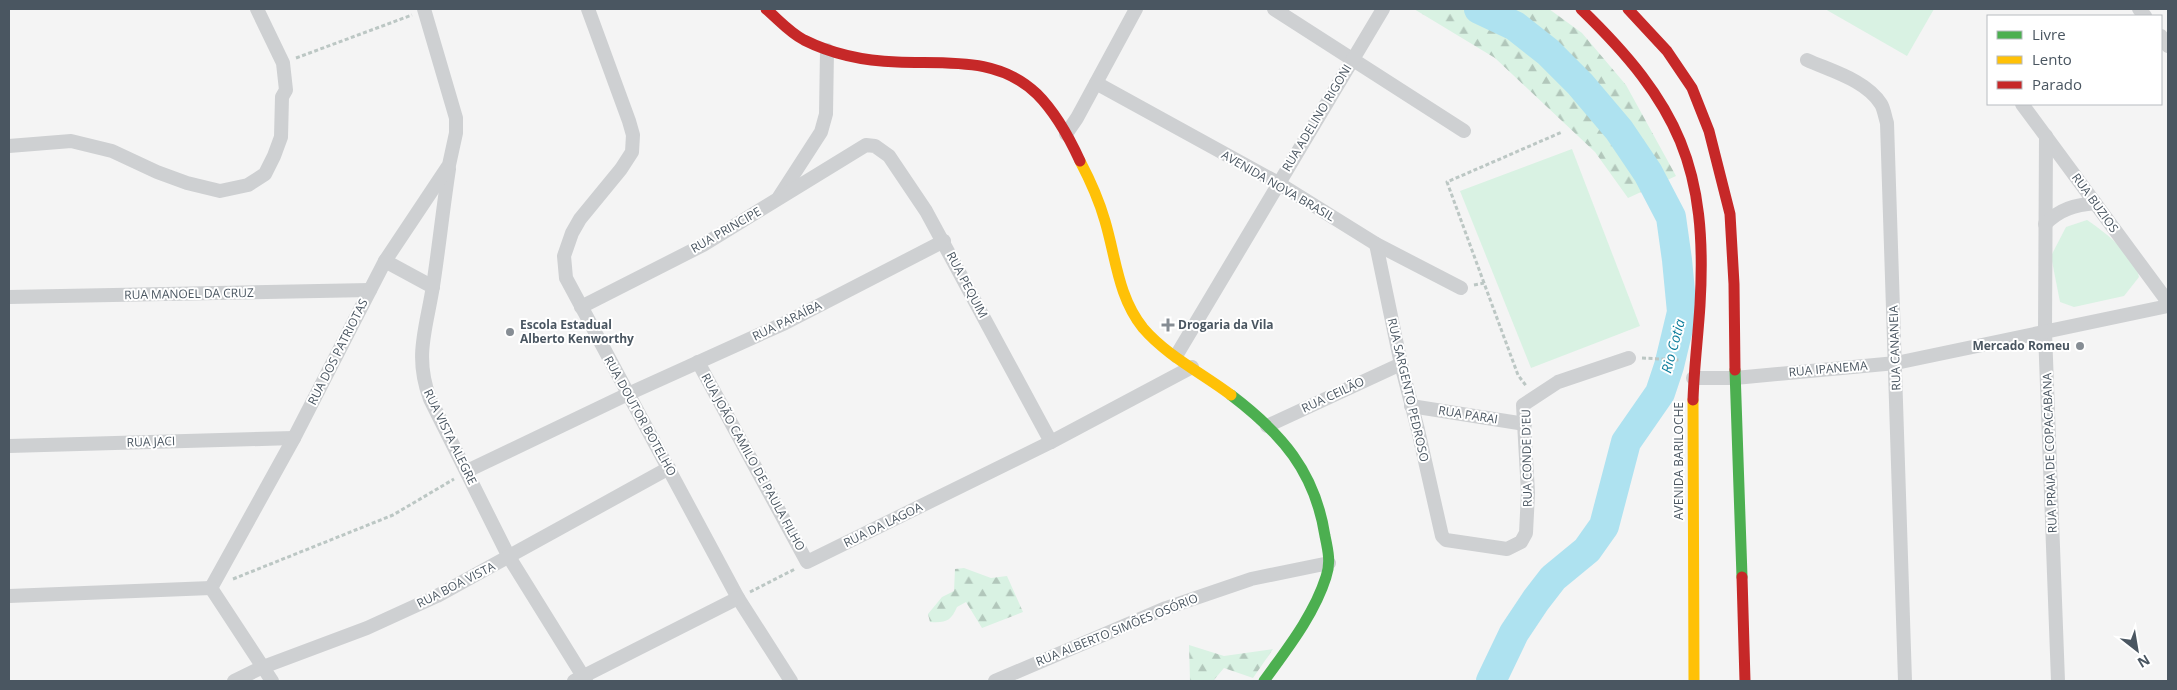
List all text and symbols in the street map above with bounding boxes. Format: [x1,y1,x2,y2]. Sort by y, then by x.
legend [1987,15,2162,105]
text: Livre [2032,24,2066,44]
text: Lento [2032,49,2072,69]
street label: RUA ADELINO RIGONI [1278,61,1355,174]
text: Parado [2032,74,2082,94]
street label: AVENIDA NOVA BRASIL [1218,146,1338,225]
street label: RUA BUZIOS [2068,170,2123,236]
street label: RUA PRINCIPE [687,203,764,257]
street label: RUA PEQUIM [943,249,992,321]
street label: RUA MANOEL DA CRUZ [124,284,254,303]
street label: RUA DOS PATRIOTAS [303,296,372,408]
street label: RUA PARAÍBA [749,296,825,345]
street label: RUA CANANEIA [1885,305,1904,391]
place label: Escola Estadual Alberto Kenworthy [520,316,634,347]
place label: Drogaria da Vila [1178,316,1274,333]
street label: RUA SARGENTO PEDROSO [1384,316,1433,463]
water label: Rio Cotia [1656,317,1689,375]
marker: Drogaria da Vila [1162,319,1174,331]
marker: Escola Estadual Alberto Kenworthy [504,326,516,338]
place label: Mercado Romeu [1972,337,2070,354]
marker: Mercado Romeu [2074,340,2086,352]
street label: RUA DOUTOR BOTELHO [600,353,681,479]
street label: RUA IPANEMA [1788,357,1869,380]
street label: RUA JOÃO CAMILO DE PAULA FILHO [697,370,809,554]
street label: RUA PRAIA DE COPACABANA [2038,372,2061,533]
street label: RUA CEILÃO [1299,373,1367,417]
street label: RUA VISTA ALEGRE [420,386,481,488]
street label: RUA PARAI [1437,401,1499,428]
street label: AVENIDA BARILOCHE [1670,402,1687,520]
street label: RUA CONDE D'EU [1517,409,1536,507]
street label: RUA JACI [126,432,176,451]
street label: RUA DA LAGOA [841,498,925,551]
street label: RUA BOA VISTA [414,557,498,612]
street label: RUA ALBERTO SIMÕES OSÓRIO [1033,589,1200,670]
north arrow [2112,625,2162,675]
text: N [2134,650,2154,673]

